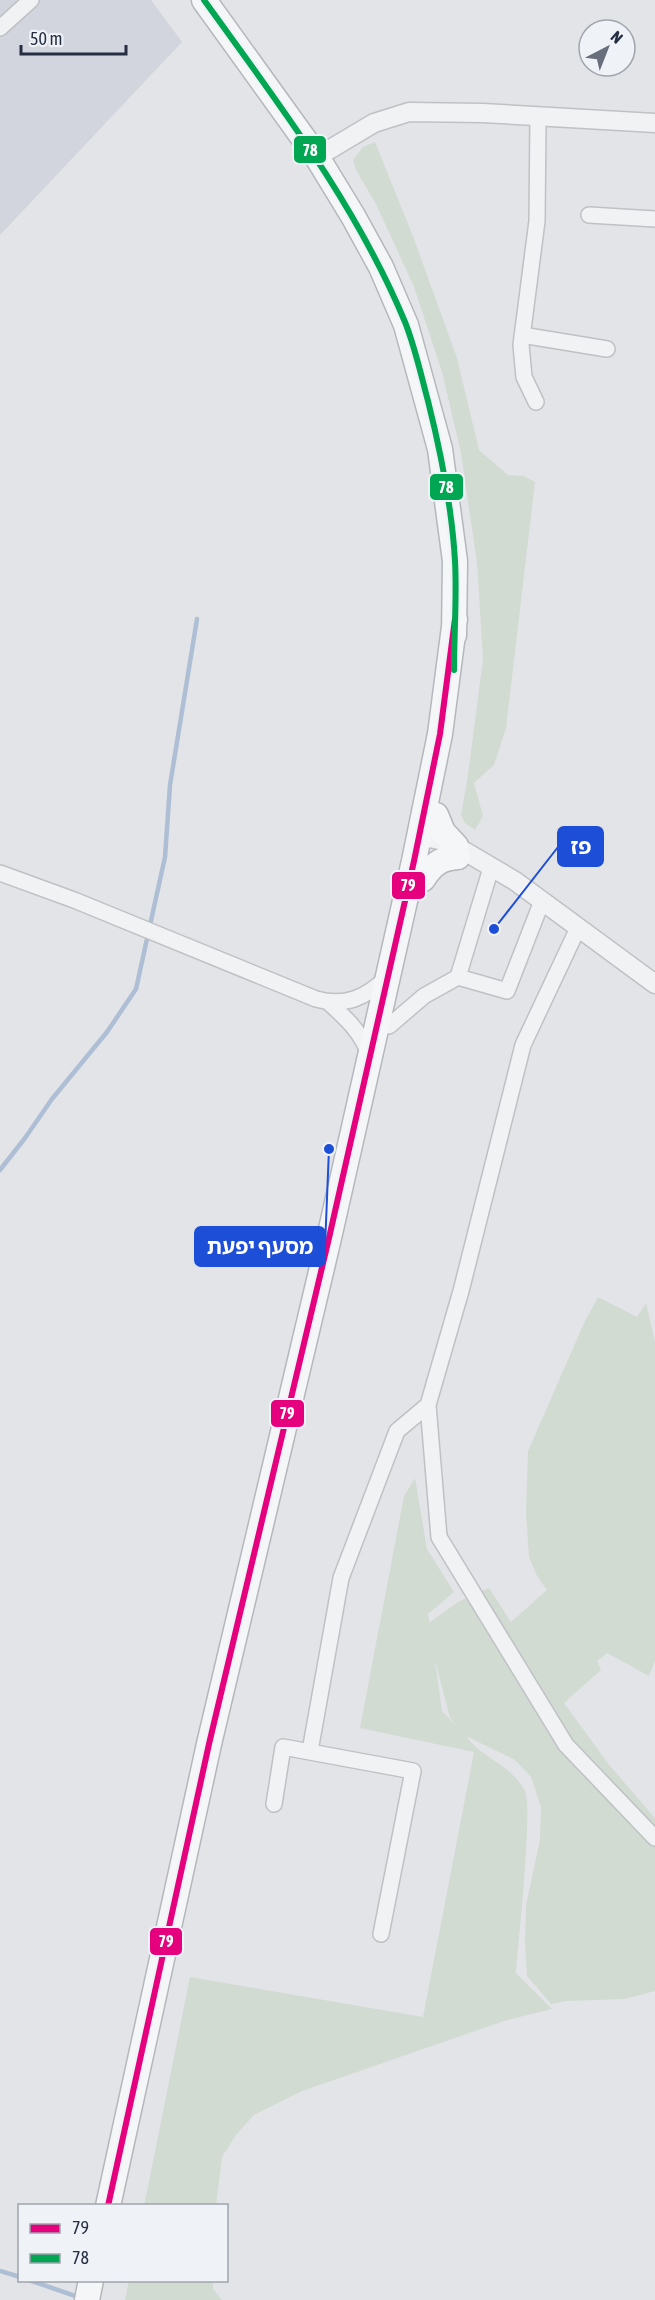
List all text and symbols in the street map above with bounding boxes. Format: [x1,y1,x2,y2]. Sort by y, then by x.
scale bar [21,18,126,56]
north arrow [577,18,637,78]
text: N [608,27,627,47]
text: 50 m [30,28,62,49]
line badge: 78 [293,135,327,164]
text: 78 [302,141,318,159]
line badge: 78 [429,473,464,501]
text: 78 [438,478,454,496]
callout: פז [558,827,603,866]
text: פז [571,834,591,858]
line badge: 79 [391,871,426,900]
text: 79 [400,876,416,894]
callout: מסעף יפעת [195,1227,325,1266]
text: מסעף יפעת [207,1234,313,1258]
line badge: 79 [270,1399,305,1428]
text: 79 [279,1404,295,1422]
line badge: 79 [149,1927,183,1956]
text: 79 [158,1932,174,1950]
legend [18,2204,228,2282]
text: 79 [72,2217,89,2238]
text: 78 [72,2247,89,2268]

